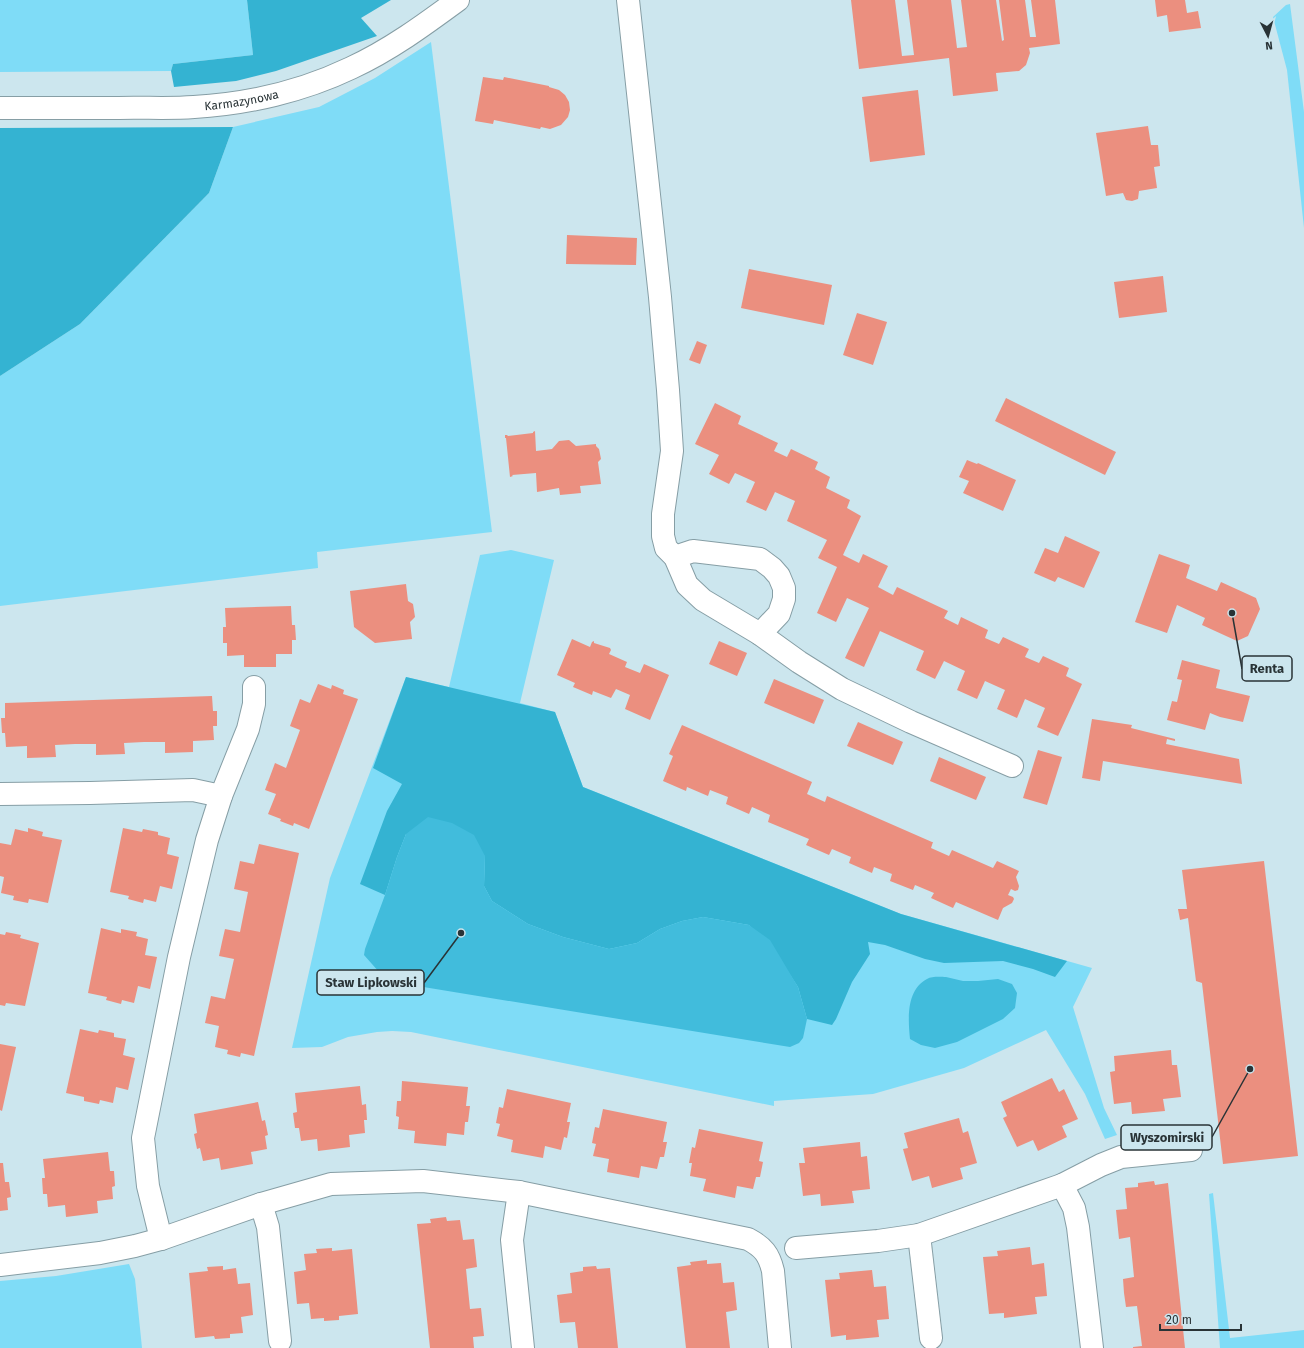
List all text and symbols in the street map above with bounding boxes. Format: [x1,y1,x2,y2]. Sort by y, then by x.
north arrow [1248,16,1288,56]
text: N [1265,39,1273,52]
street label: Karmazynowa [204,87,280,113]
callout: Renta [1242,656,1292,681]
text: Renta [1250,661,1284,676]
callout: Staw Lipkowski [317,970,424,995]
text: Staw Lipkowski [325,975,417,990]
callout: Wyszomirski [1121,1125,1212,1150]
text: Wyszomirski [1130,1130,1204,1145]
scale bar [1160,1306,1241,1332]
text: 20 m [1166,1313,1192,1327]

